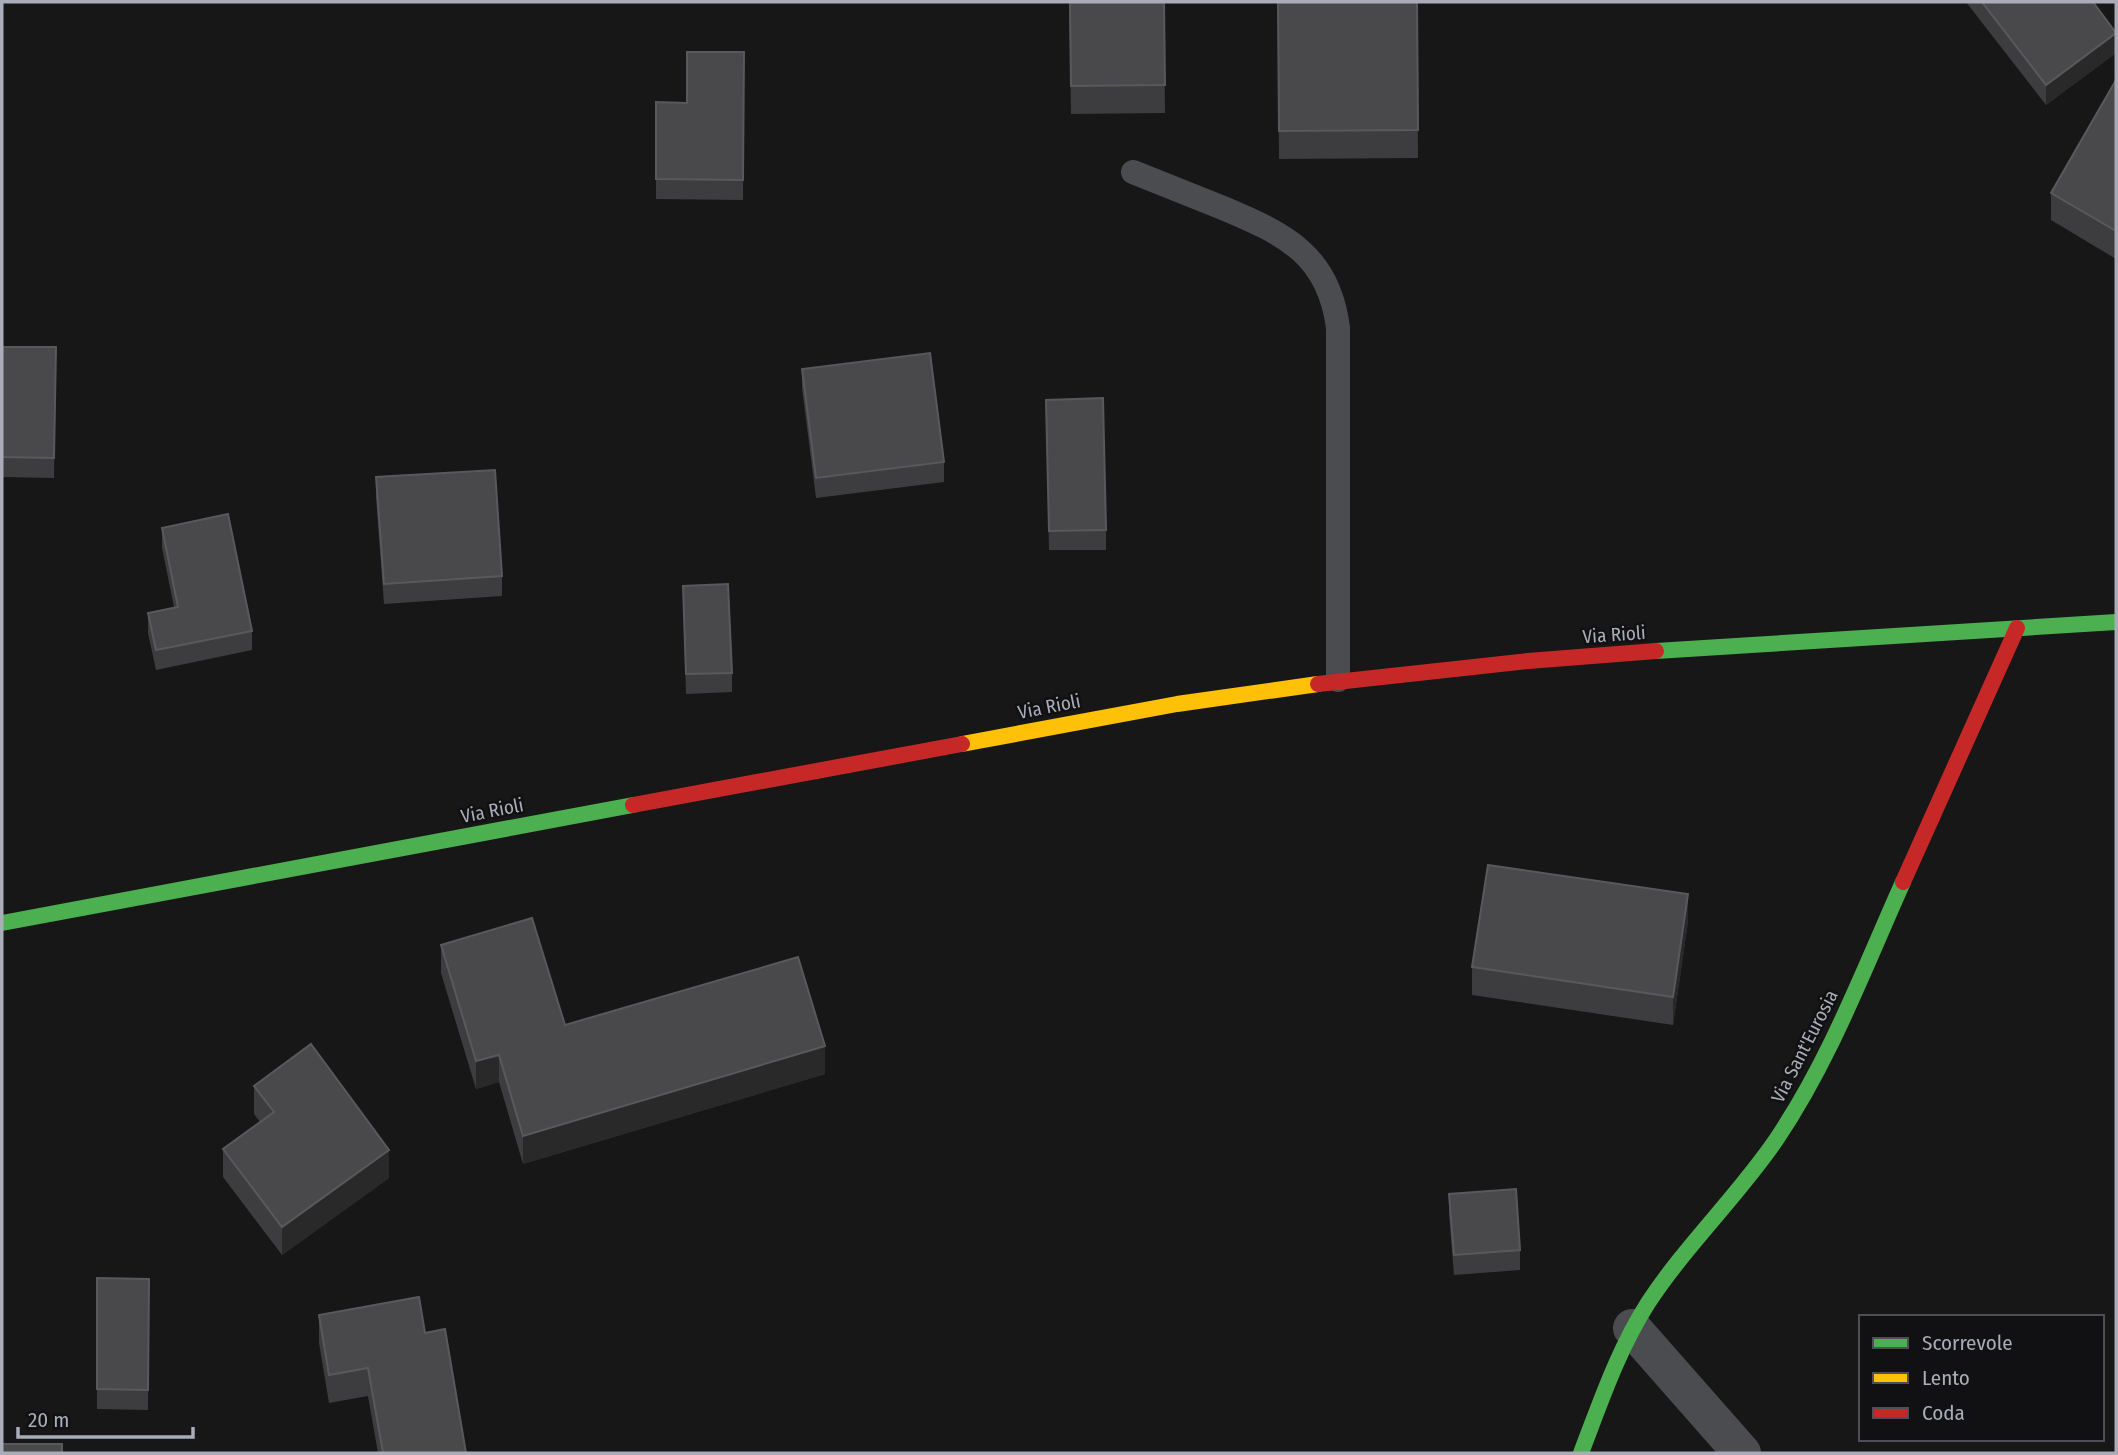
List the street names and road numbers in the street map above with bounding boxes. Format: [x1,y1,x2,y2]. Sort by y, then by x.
street label: Via Rioli [1582,621,1646,648]
street label: Via Rioli [1016,689,1082,724]
street label: Via Rioli [459,793,525,828]
street label: Via Sant'Eurosia [1766,986,1843,1107]

